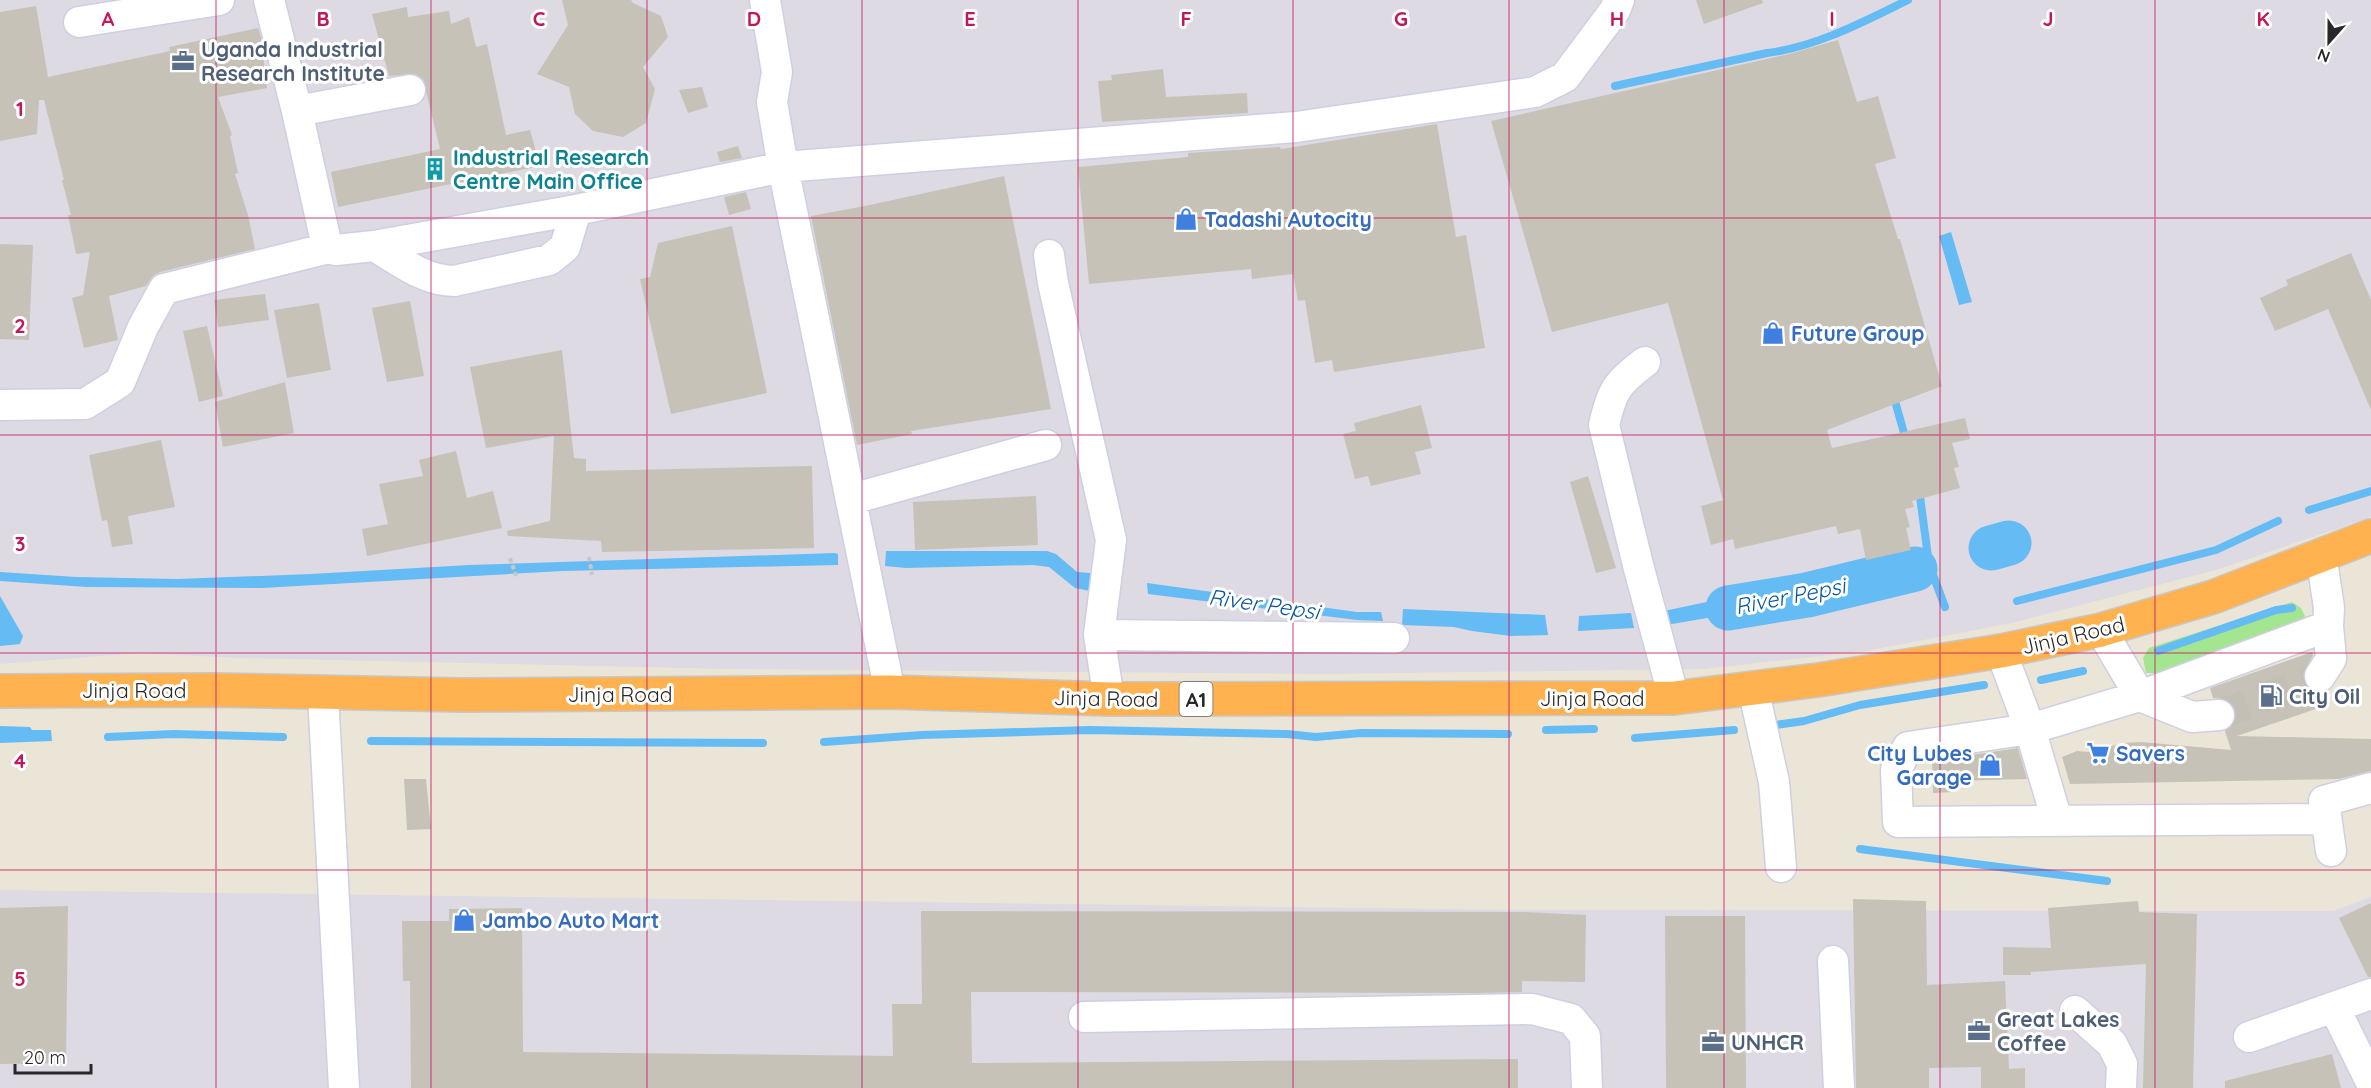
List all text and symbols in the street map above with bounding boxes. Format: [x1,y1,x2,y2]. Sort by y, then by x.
text: A [102,6,115,31]
text: B [316,6,330,31]
text: C [533,6,546,31]
text: D [747,6,761,31]
text: E [964,6,976,31]
text: F [1180,6,1192,31]
text: G [1394,6,1408,31]
text: H [1610,6,1624,31]
text: I [1829,6,1835,31]
text: J [2042,6,2054,31]
text: K [2256,6,2270,31]
north arrow [2299,12,2359,72]
place label: Uganda Industrial Research Institute [201,36,385,86]
text: N [2315,45,2333,67]
office icon: Uganda Industrial Research Institute [170,48,196,74]
text: 1 [16,96,24,121]
place label: Industrial Research Centre Main Office [453,144,649,194]
building icon: Industrial Research Centre Main Office [422,156,448,182]
shop icon: Tadashi Autocity [1173,206,1199,232]
place label: Tadashi Autocity [1204,206,1372,232]
text: 2 [14,313,26,338]
shop icon: Future Group [1760,320,1786,346]
place label: Future Group [1791,320,1925,346]
text: 3 [15,531,25,556]
water label: River Pepsi [1733,571,1850,620]
water label: River Pepsi [1207,582,1323,626]
street label: Jinja Road [2019,611,2127,659]
street label: Jinja Road [82,677,186,703]
street label: Jinja Road [568,681,672,707]
road number: A1 [1180,682,1212,716]
fuel station icon: City Oil [2258,683,2284,709]
place label: City Oil [2289,683,2360,709]
street label: Jinja Road [1053,684,1159,712]
street label: Jinja Road [1540,685,1644,711]
place label: City Lubes Garage [1867,740,1972,790]
supermarket icon: Savers [2085,740,2111,766]
place label: Savers [2116,740,2185,766]
text: 4 [14,748,26,773]
shop icon: City Lubes Garage [1977,752,2003,778]
shop icon: Jambo Auto Mart [451,907,477,933]
place label: Jambo Auto Mart [482,907,659,933]
text: 5 [14,966,26,991]
place label: Great Lakes Coffee [1997,1006,2119,1056]
office icon: Great Lakes Coffee [1966,1018,1992,1044]
office icon: UNHCR [1700,1029,1726,1055]
place label: UNHCR [1731,1029,1804,1055]
scale bar [15,1037,92,1075]
text: 20 m [24,1046,66,1069]

